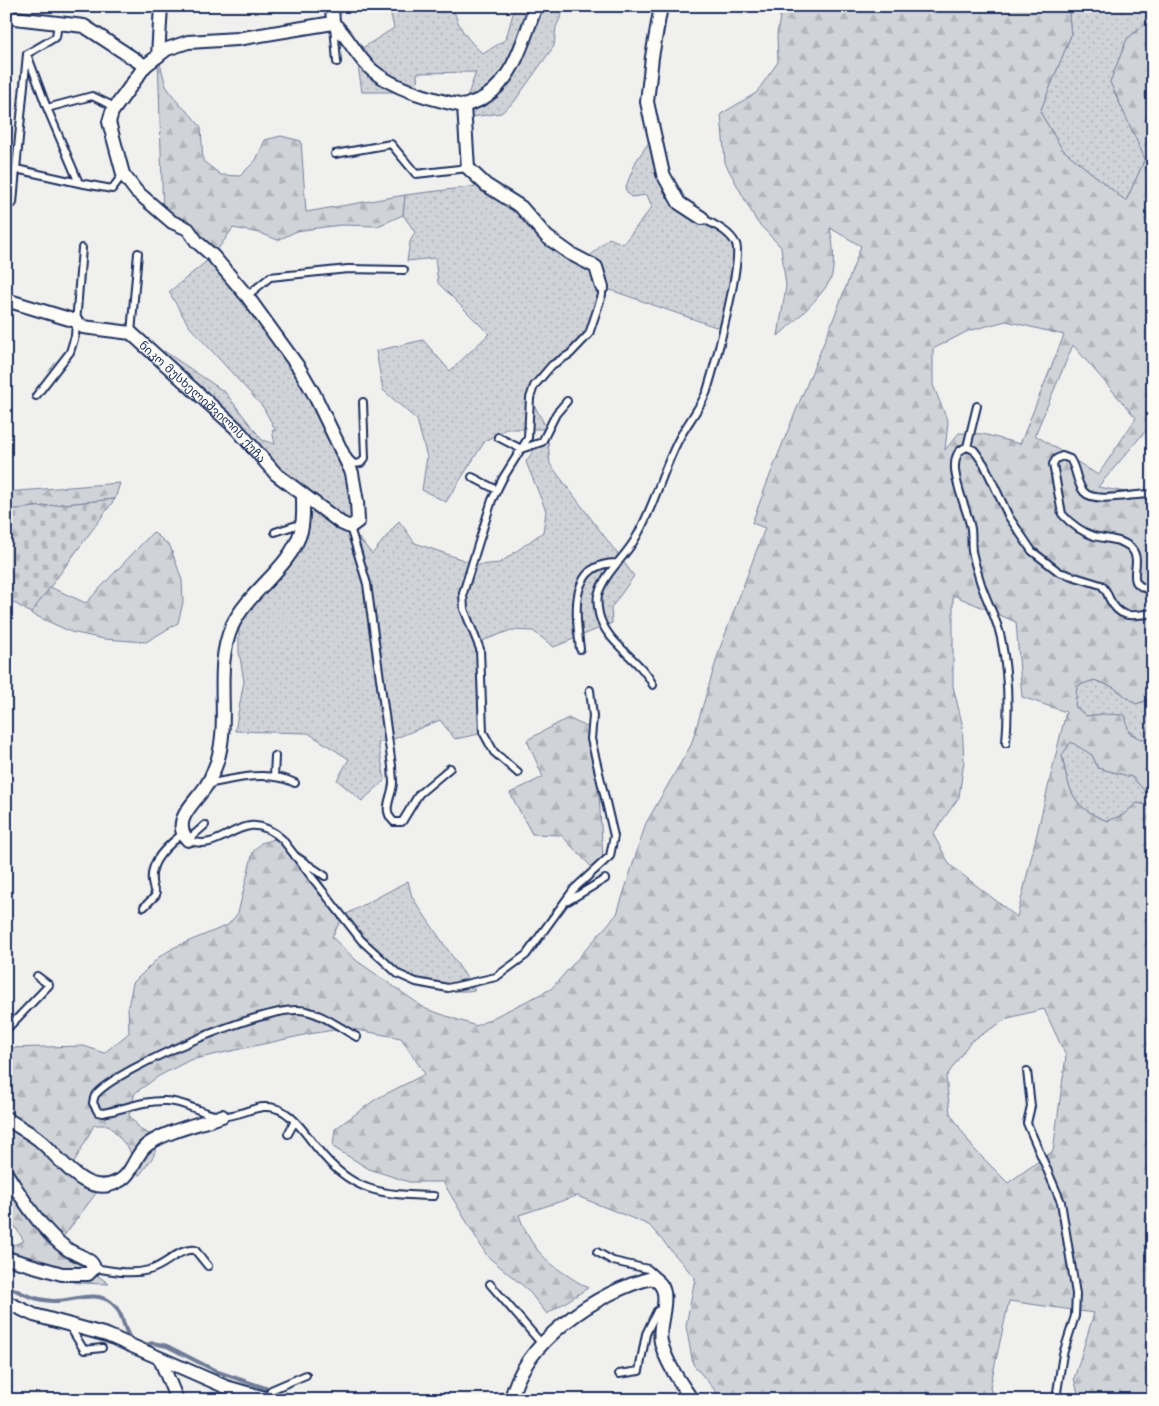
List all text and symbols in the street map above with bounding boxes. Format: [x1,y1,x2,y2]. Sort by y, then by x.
street label: ნიკო მუსხელიშვილის ქუჩა [136,337,270,466]

